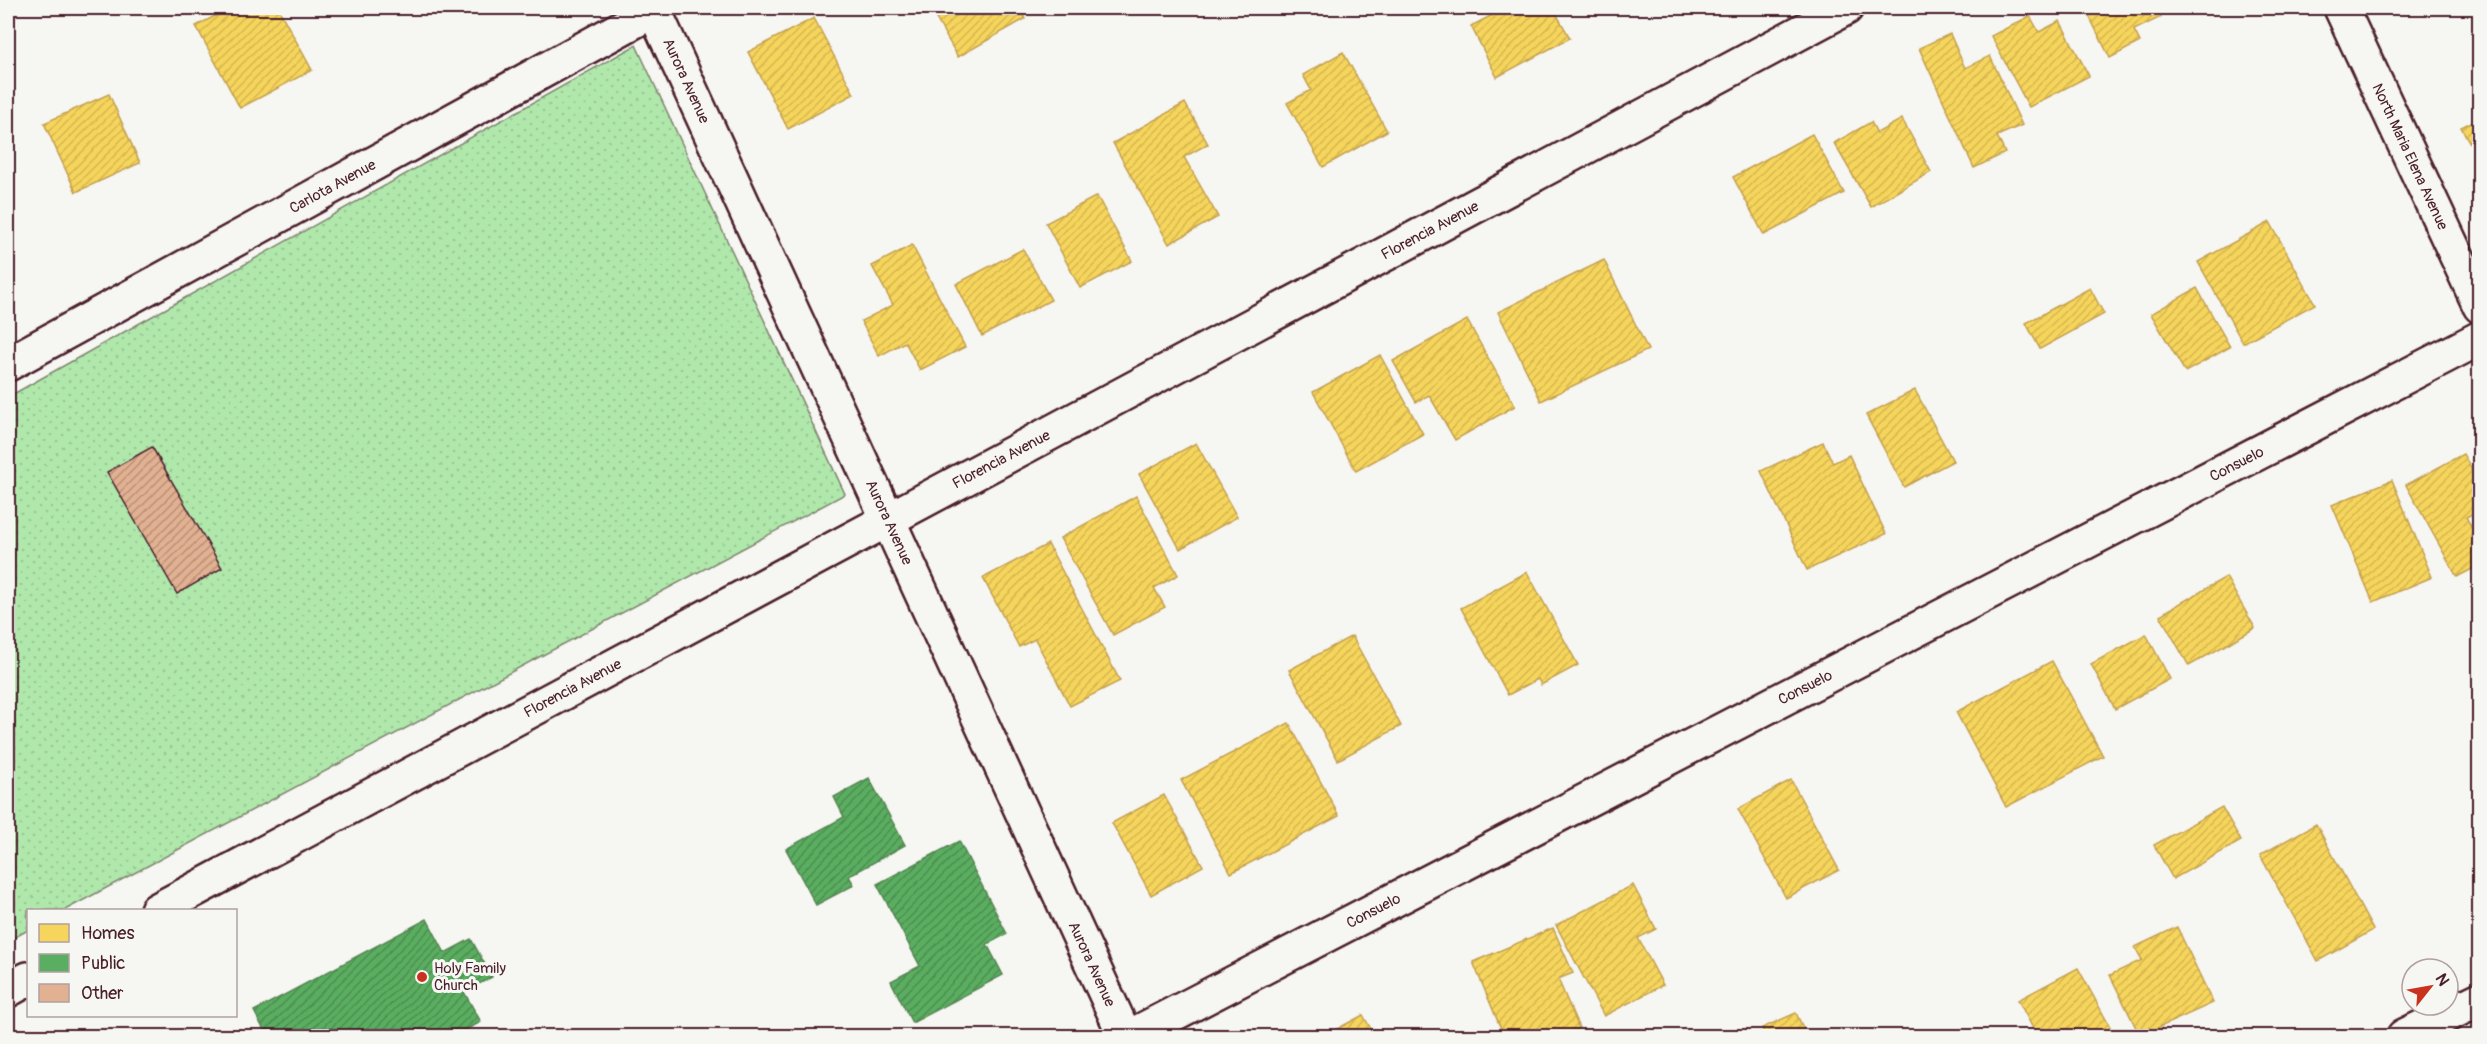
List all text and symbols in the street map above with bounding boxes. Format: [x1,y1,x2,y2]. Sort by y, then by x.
street label: Aurora Avenue [658,35,714,127]
street label: North Maria Elena Avenue [2368,81,2452,234]
street label: Carlota Avenue [286,155,380,218]
street label: Florencia Avenue [1378,197,1483,265]
street label: Florencia Avenue [949,426,1054,493]
street label: Consuelo [2207,442,2267,486]
street label: Aurora Avenue [861,477,917,569]
street label: Florencia Avenue [521,654,625,722]
street label: Consuelo [1775,666,1836,709]
street label: Consuelo [1343,889,1404,933]
legend [27,909,237,1017]
street label: Aurora Avenue [1064,919,1119,1010]
text: Homes [81,922,134,945]
text: Public [81,952,125,975]
north arrow [2400,957,2460,1017]
place label: Holy Family Church [434,959,506,995]
marker: Holy Family Church [415,970,429,984]
text: N [2431,970,2453,990]
text: Other [81,982,124,1005]

